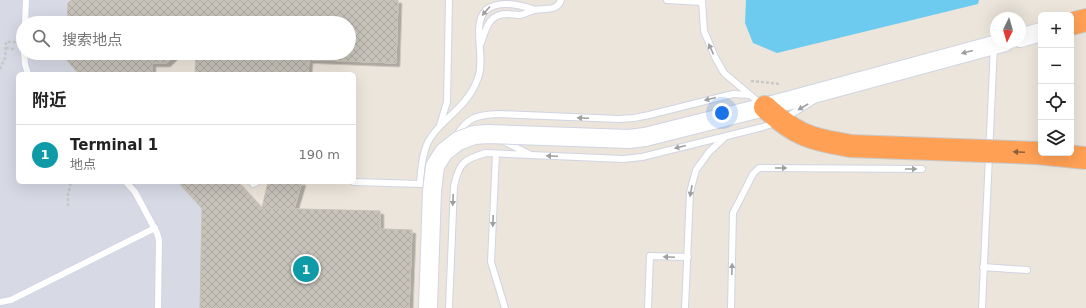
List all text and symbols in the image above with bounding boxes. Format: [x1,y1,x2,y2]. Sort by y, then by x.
one-way arrow [482,6,491,16]
north arrow [990,12,1026,48]
map controls [1038,12,1074,156]
button: + [1038,12,1074,48]
search box [16,16,356,60]
icon: search [30,27,52,49]
text: 搜索地点 [62,31,122,49]
one-way arrow [708,43,714,54]
button: − [1038,48,1074,84]
one-way arrow [961,49,973,55]
button: locate [1038,84,1074,120]
text: 附近 [32,90,66,110]
one-way arrow [704,97,717,103]
your location [712,103,732,123]
one-way arrow [797,104,809,111]
one-way arrow [577,114,589,121]
button: layers [1038,120,1074,156]
text: Terminal 1 [70,136,158,154]
one-way arrow [674,144,686,150]
text: 1 [40,147,50,162]
text: 190 m [298,147,340,162]
one-way arrow [1013,149,1025,156]
one-way arrow [545,153,558,159]
text: 地点 [70,157,96,172]
one-way arrow [775,165,788,171]
one-way arrow [905,166,918,172]
one-way arrow [688,185,694,197]
one-way arrow [450,194,457,206]
one-way arrow [490,215,496,228]
one-way arrow [663,253,675,260]
pin: 1 [293,254,319,284]
one-way arrow [728,263,735,275]

